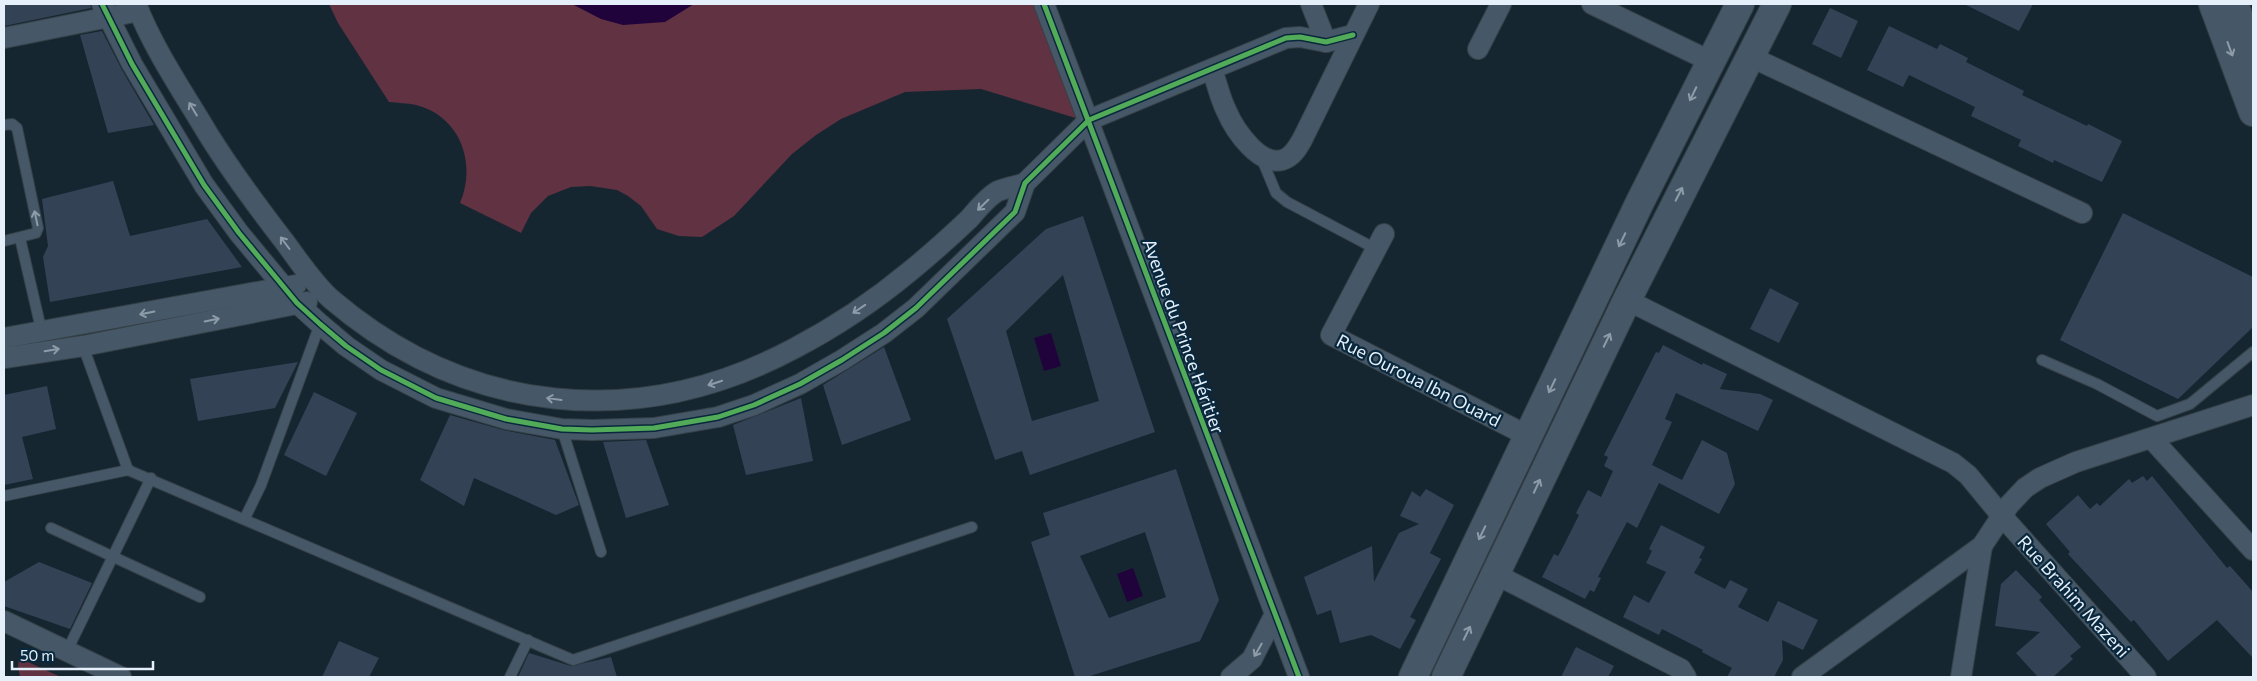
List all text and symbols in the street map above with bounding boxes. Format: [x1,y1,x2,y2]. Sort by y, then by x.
one-way arrow [2226,41,2235,57]
one-way arrow [1688,86,1698,101]
one-way arrow [188,102,199,116]
one-way arrow [1675,187,1684,202]
one-way arrow [977,199,989,211]
one-way arrow [31,211,40,227]
one-way arrow [1617,232,1627,247]
street label: Avenue du Prince Héritier [1138,235,1230,437]
one-way arrow [280,236,290,250]
one-way arrow [852,304,866,314]
one-way arrow [139,309,155,318]
one-way arrow [203,315,219,325]
street label: Rue Ouroua Ibn Ouard [1333,329,1505,431]
one-way arrow [1603,333,1612,348]
one-way arrow [44,345,60,355]
one-way arrow [1547,378,1556,393]
one-way arrow [708,379,723,388]
one-way arrow [547,394,563,404]
one-way arrow [1532,479,1542,494]
one-way arrow [1477,525,1486,540]
street label: Rue Brahim Mazeni [2013,530,2135,662]
one-way arrow [1462,626,1472,641]
scale bar [12,638,154,670]
one-way arrow [1253,642,1263,657]
text: 50 m [20,646,54,664]

